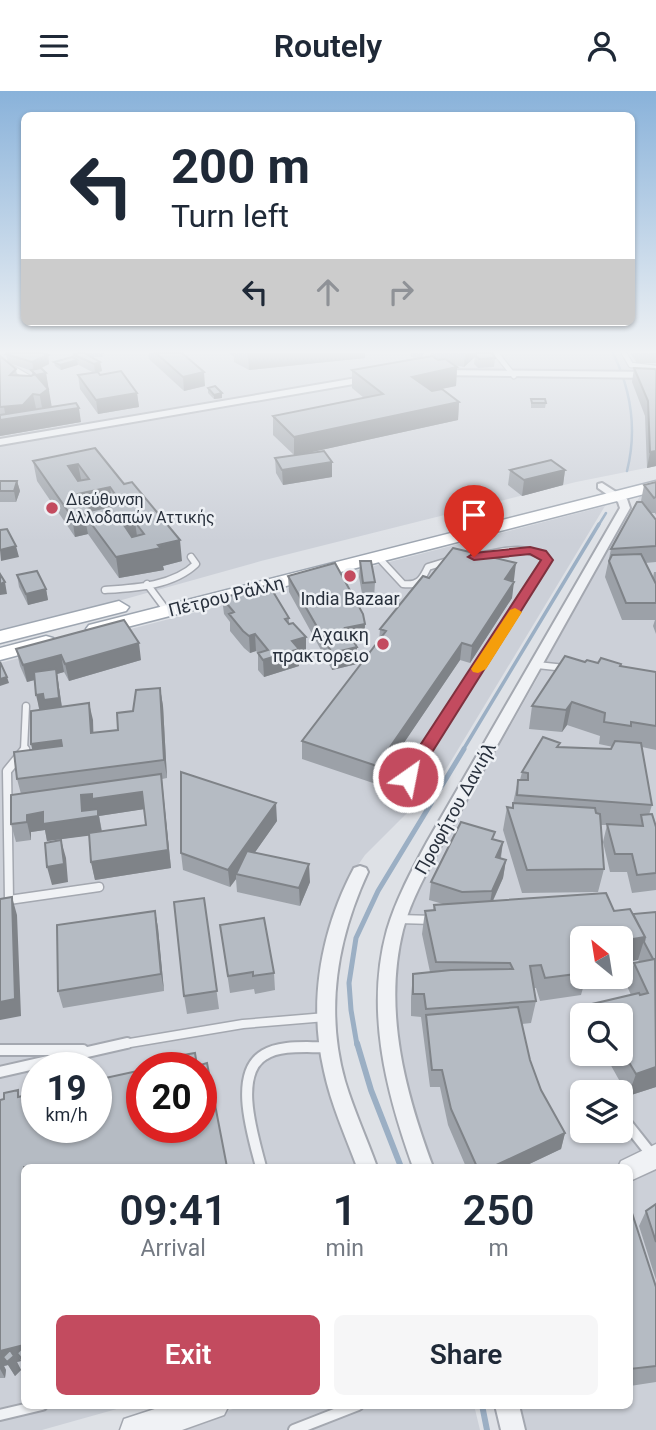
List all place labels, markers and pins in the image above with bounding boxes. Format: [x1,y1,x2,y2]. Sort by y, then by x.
pin [444,485,504,557]
place label: Διεύθυνση Αλλοδαπών Αττικής [66,490,215,527]
marker: Διεύθυνση Αλλοδαπών Αττικής [44,500,60,516]
marker: India Bazaar [342,568,358,584]
place label: India Bazaar [300,588,400,609]
place label: Αχαικη πρακτορειο [272,624,369,666]
marker: Αχαικη πρακτορειο [375,636,391,652]

